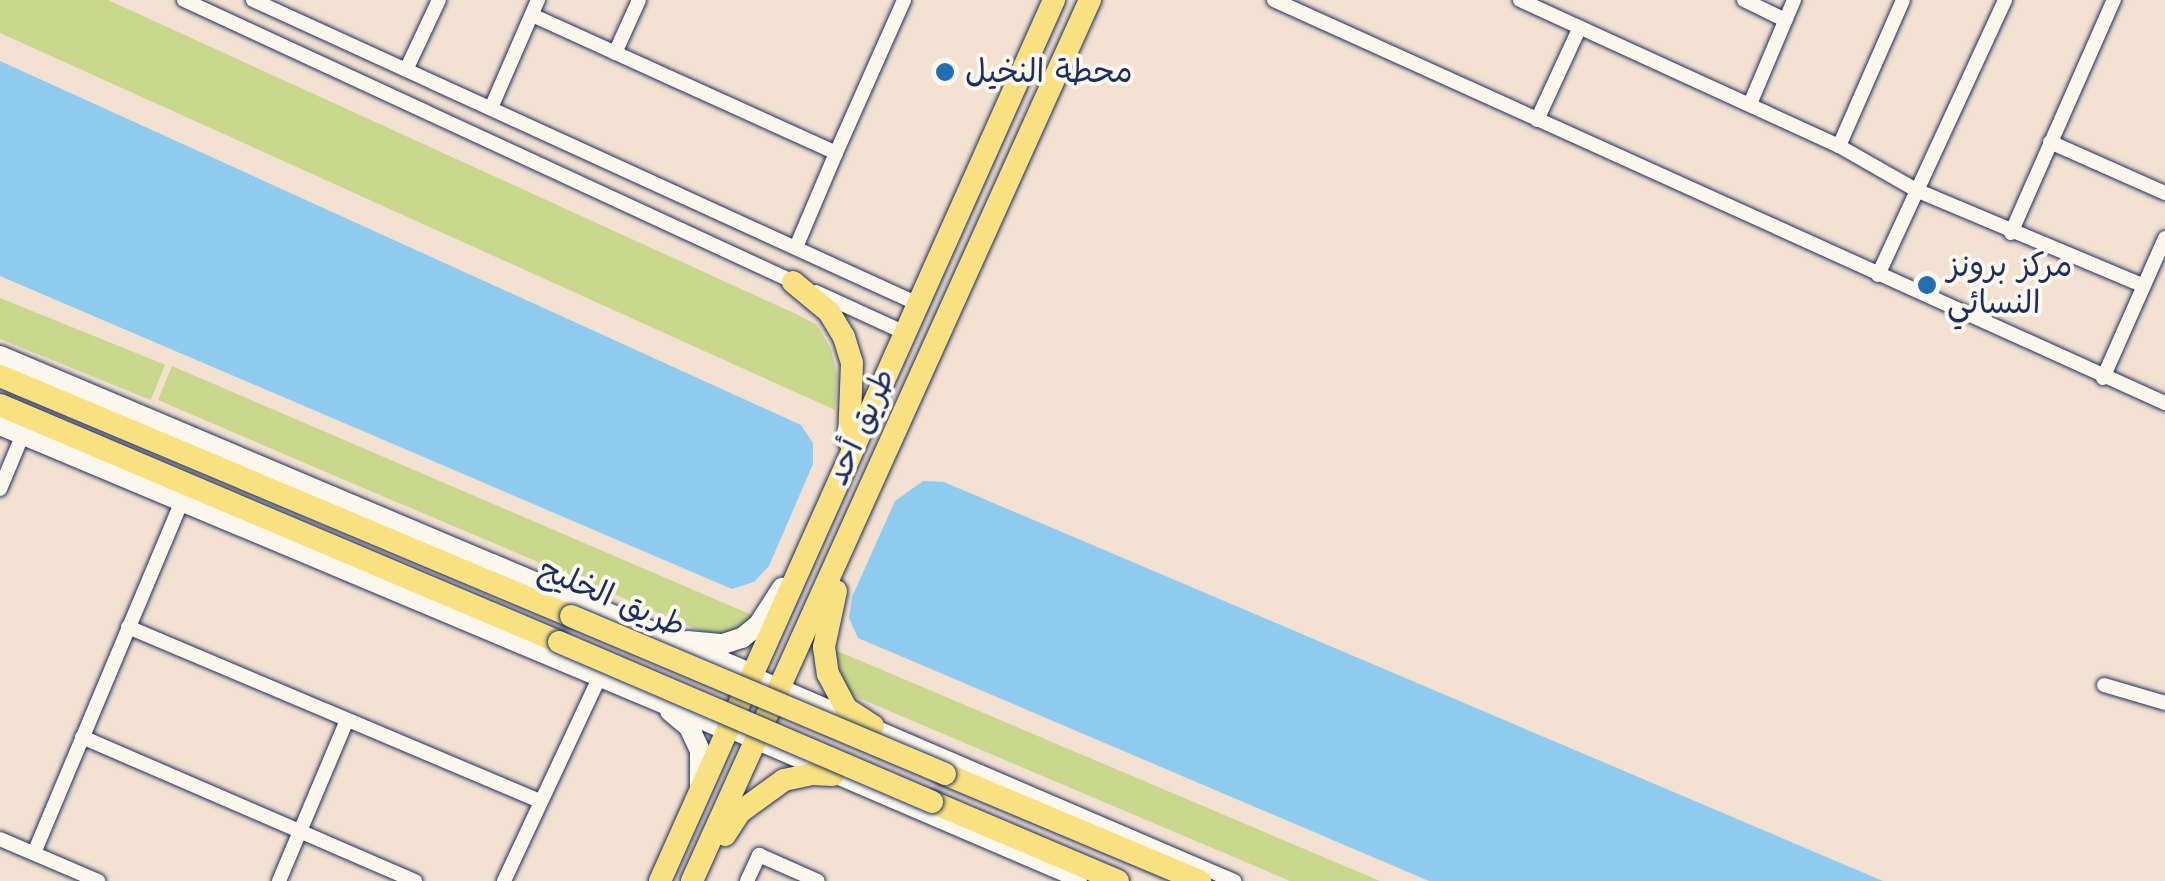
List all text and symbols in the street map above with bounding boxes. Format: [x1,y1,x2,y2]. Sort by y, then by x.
place label: محطة النخيل [965,53,1133,91]
marker: محطة النخيل [934,61,956,83]
place label: مركز برونز النسائي [1947,248,2072,323]
marker: مركز برونز النسائي [1916,274,1938,296]
street label: طريق أحد [818,363,904,491]
street label: طريق الخليج [533,550,691,646]

